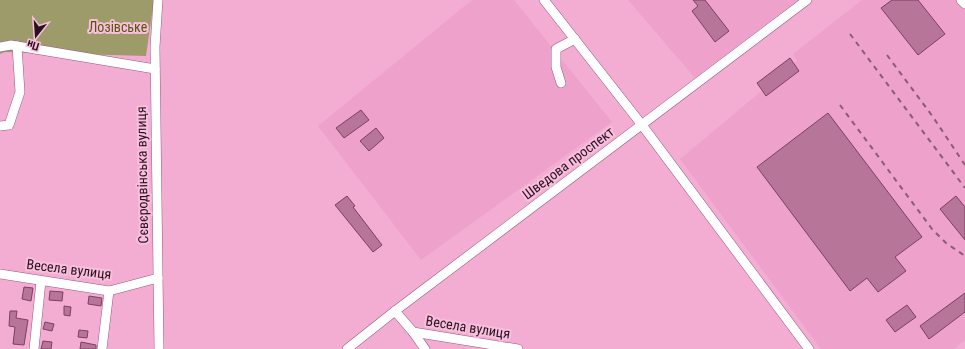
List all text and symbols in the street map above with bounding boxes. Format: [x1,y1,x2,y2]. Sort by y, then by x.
north arrow [16,16,56,56]
park label: Лозівське [89,19,148,35]
text: Пн [25,37,41,53]
street label: Сєвєродвінська вулиця [133,106,151,244]
street label: Шведова проспект [519,123,617,203]
street label: Весела вулиця [26,256,112,282]
street label: Весела вулиця [425,312,511,342]

